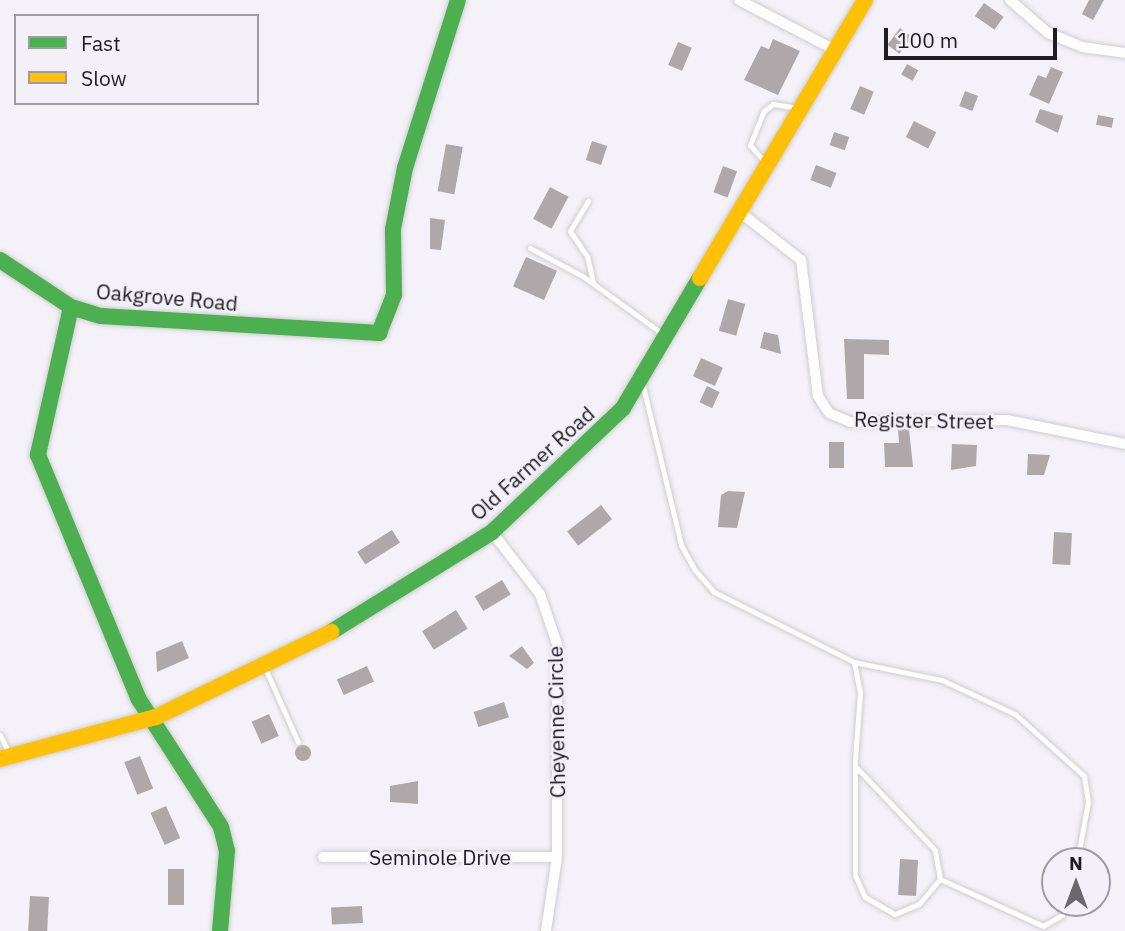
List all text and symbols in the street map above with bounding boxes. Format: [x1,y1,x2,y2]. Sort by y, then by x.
legend [14,14,259,105]
scale bar [887,14,1060,58]
text: 100 m [897,26,958,54]
text: Fast [81,29,121,57]
text: Slow [81,64,127,92]
street label: Oakgrove Road [95,278,239,316]
street label: Old Farmer Road [465,401,599,525]
street label: Register Street [854,406,994,434]
street label: Cheyenne Circle [542,646,570,798]
street label: Seminole Drive [369,844,511,870]
north arrow [1041,847,1111,917]
text: N [1069,851,1083,875]

